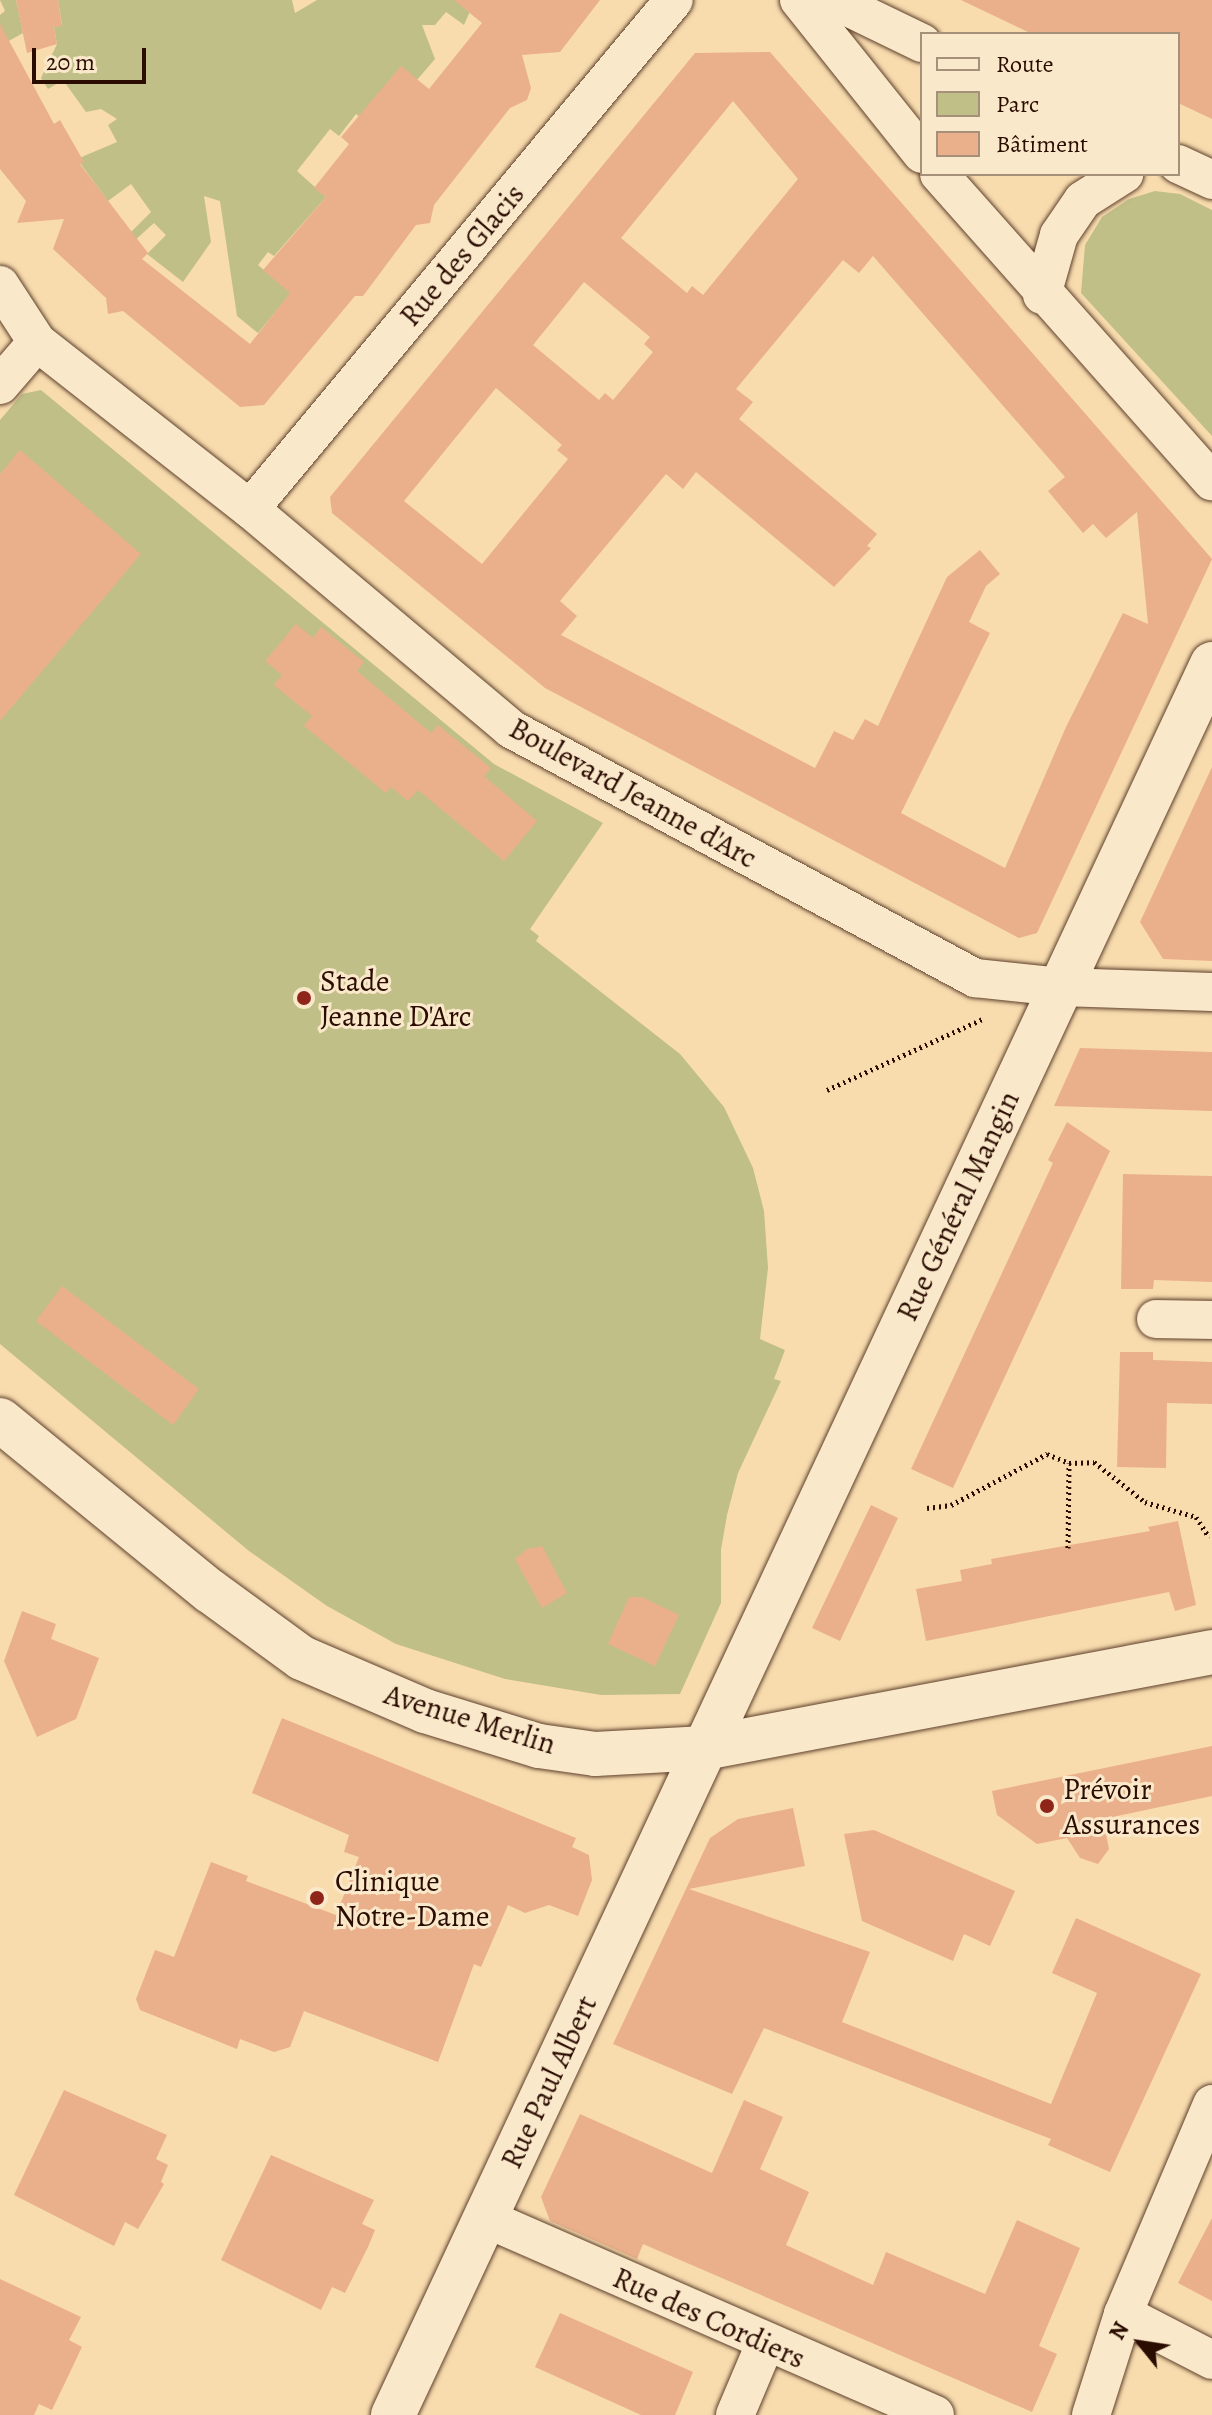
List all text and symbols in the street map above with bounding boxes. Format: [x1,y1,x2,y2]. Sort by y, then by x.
scale bar [36,32,150,82]
legend [920,32,1180,176]
text: 20 m [46,46,95,78]
text: Route [996,48,1054,80]
text: Parc [996,88,1039,120]
text: Bâtiment [996,128,1088,160]
street label: Rue des Glacis [392,176,532,334]
street label: Boulevard Jeanne d'Arc [503,710,763,876]
place label: Stade Jeanne D'Arc [320,963,472,1034]
marker: Stade Jeanne D'Arc [295,989,313,1007]
street label: Rue Général Mangin [889,1085,1027,1327]
street label: Avenue Merlin [380,1676,560,1762]
place label: Prévoir Assurances [1063,1771,1200,1842]
marker: Prévoir Assurances [1038,1797,1056,1815]
place label: Clinique Notre-Dame [335,1863,489,1934]
marker: Clinique Notre-Dame [306,1887,328,1909]
street label: Rue Paul Albert [493,1990,605,2174]
street label: Rue des Cordiers [607,2260,811,2376]
north arrow [1100,2303,1180,2383]
text: N [1102,2317,1136,2345]

